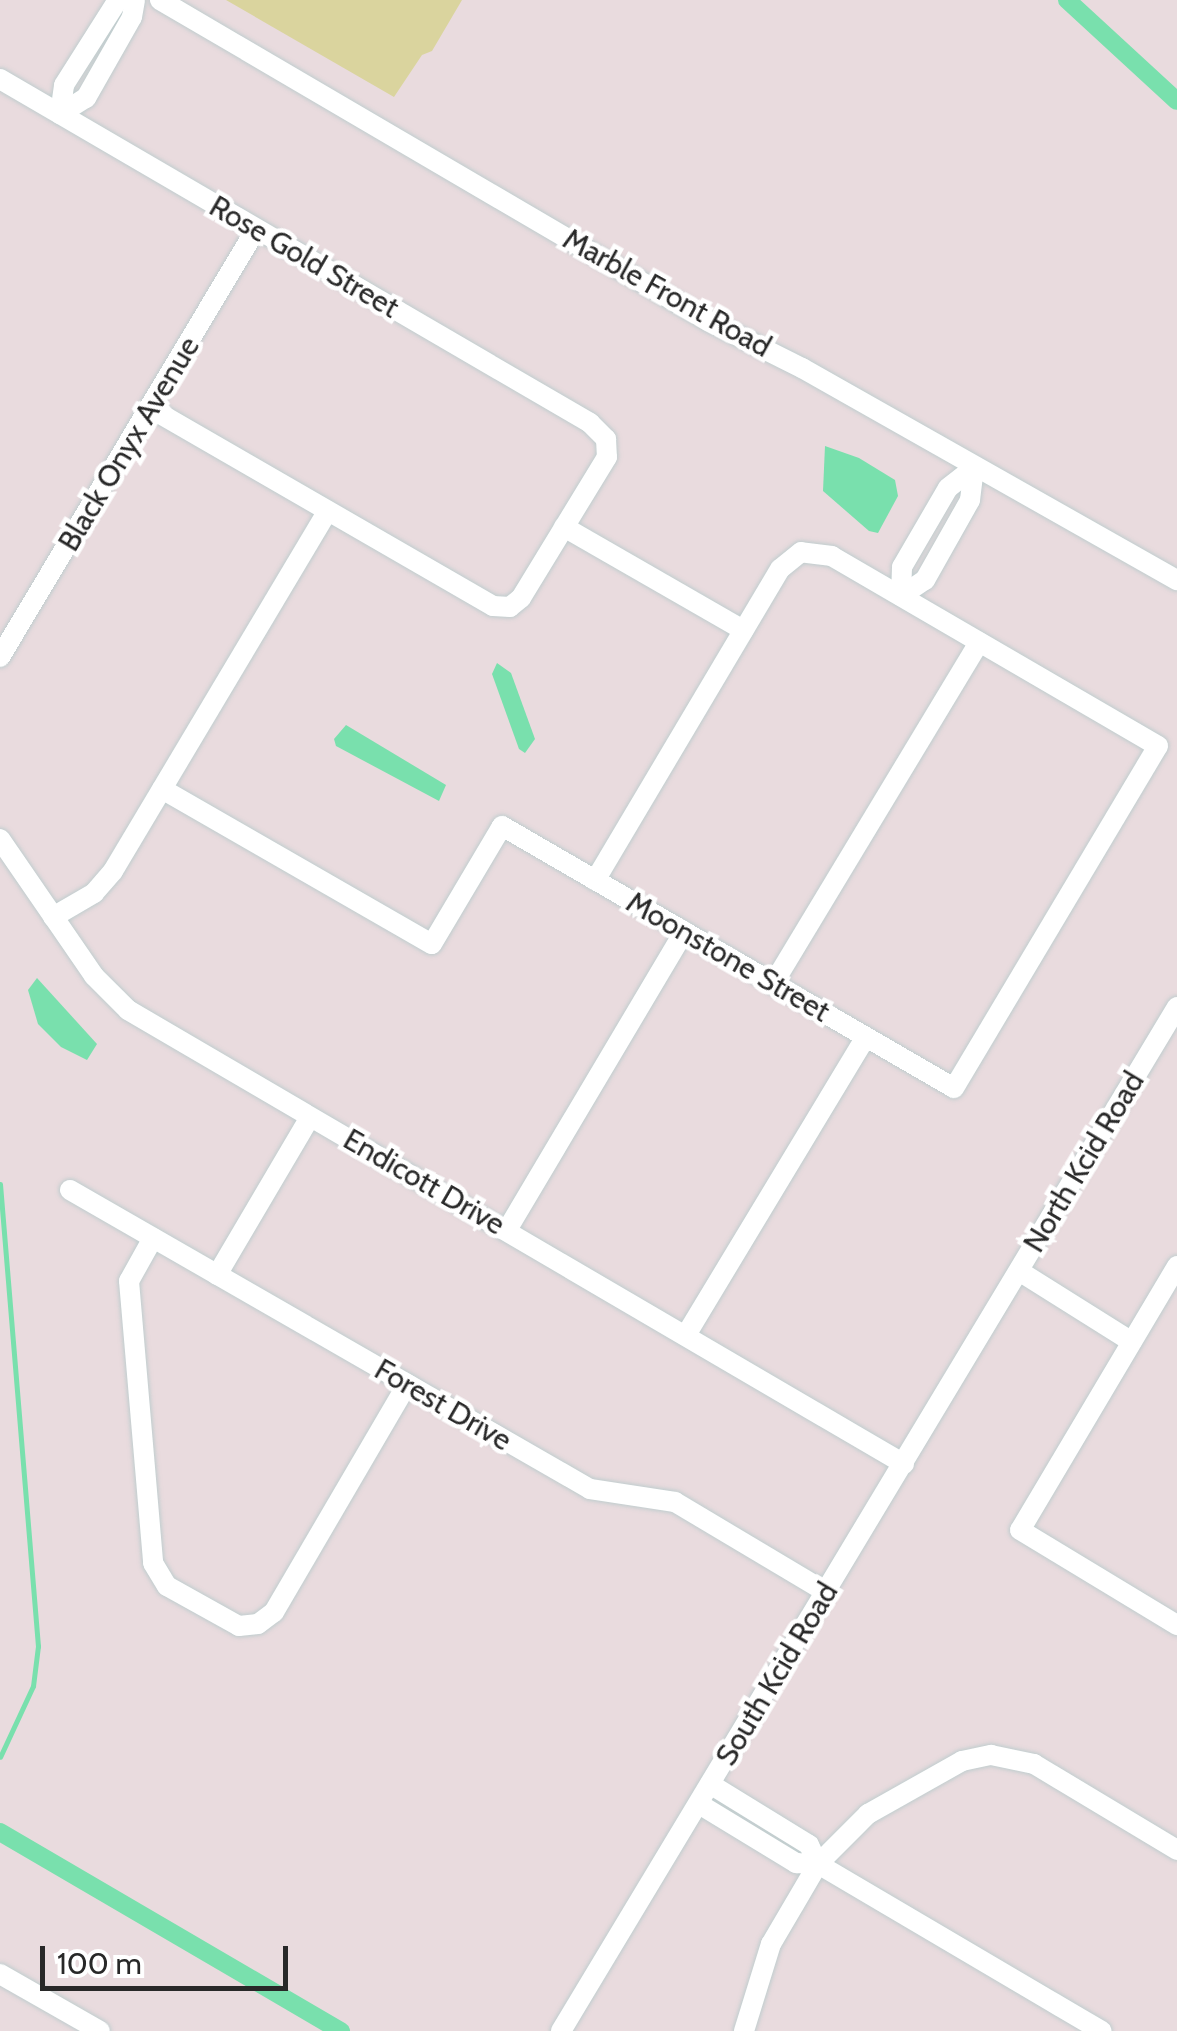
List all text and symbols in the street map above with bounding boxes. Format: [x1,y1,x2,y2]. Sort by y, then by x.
street label: Rose Gold Street [203,188,405,326]
street label: Marble Front Road [557,221,777,365]
street label: Black Onyx Avenue [51,330,207,558]
street label: Moonstone Street [620,884,836,1030]
street label: North Kcid Road [1016,1065,1152,1259]
street label: Endicott Drive [337,1121,511,1243]
street label: Forest Drive [368,1351,518,1459]
street label: South Kcid Road [708,1576,846,1772]
scale bar [45,1926,292,1988]
text: 100 m [57,1945,142,1982]

